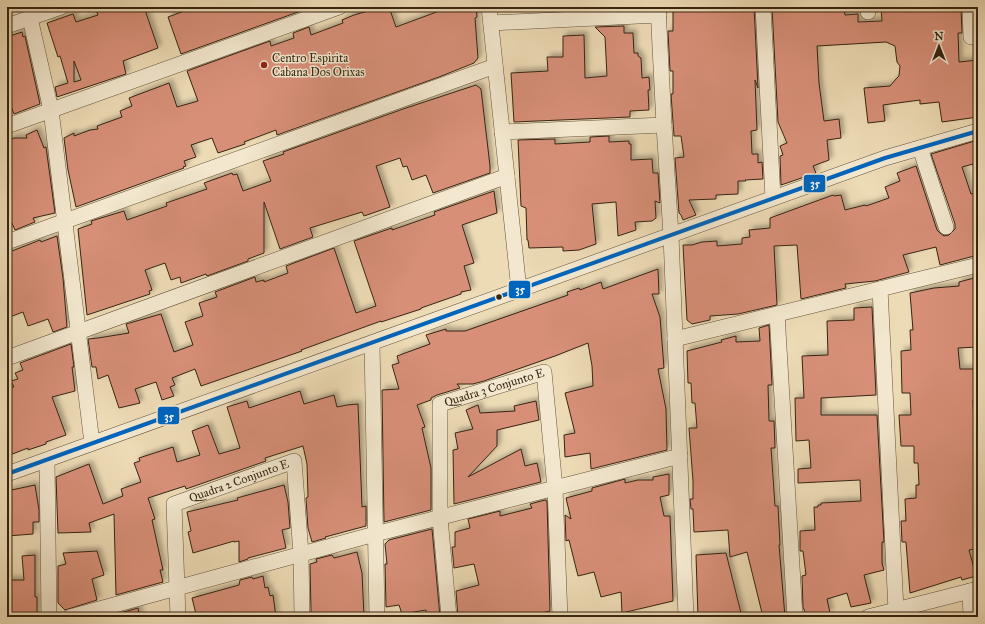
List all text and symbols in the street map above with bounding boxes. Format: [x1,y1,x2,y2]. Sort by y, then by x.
north arrow [919,26,959,66]
text: N [934,30,944,43]
place label: Centro Espirita Cabana Dos Orixas [272,51,365,79]
marker: Centro Espirita Cabana Dos Orixas [259,60,269,70]
line badge: 35 [803,174,826,193]
text: 35 [810,177,821,191]
line badge: 35 [508,280,531,299]
text: 35 [515,283,526,297]
unlabelled marker [494,292,504,302]
street label: Quadra 3 Conjunto E [442,365,546,409]
line badge: 35 [157,406,180,425]
text: 35 [164,410,175,424]
street label: Quadra 2 Conjunto E [187,456,291,505]

